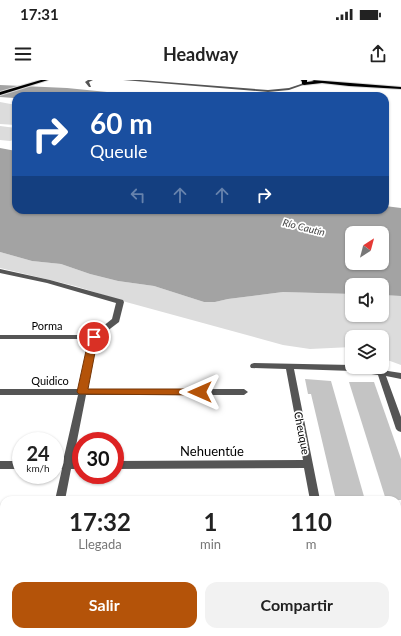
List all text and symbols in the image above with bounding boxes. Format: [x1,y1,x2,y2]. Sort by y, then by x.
text: 17:31 [20,5,59,23]
icon: menu [12,43,34,65]
text: Headway [163,43,238,65]
icon: share [367,43,389,65]
text: 60 m [90,106,153,140]
icon: right [24,108,76,160]
text: Queule [90,140,148,162]
icon: left [127,184,149,206]
icon: ahead [169,184,191,206]
icon: ahead [211,184,233,206]
icon: right [253,184,275,206]
water label: Río Cautín [282,216,326,238]
north arrow [345,226,389,270]
map controls [345,226,389,374]
button: sound [345,278,389,322]
street label: Porma [31,319,63,332]
pin [77,320,111,354]
icon: arrive [83,326,105,348]
button: layers [345,330,389,374]
position arrow [179,371,221,413]
street label: Quidico [31,374,69,387]
street label: Cheuque [292,410,313,456]
speed limit sign: 30 [72,432,124,484]
text: 24 [26,441,50,465]
street label: Nehuentúe [180,443,244,459]
text: km/h [26,462,50,474]
text: 17:32 [69,507,131,536]
text: 1 [204,507,218,536]
text: 110 [290,507,332,536]
text: Llegada [78,536,122,552]
text: min [200,536,221,552]
text: m [306,536,316,552]
button: Salir [12,582,197,628]
button: Compartir [205,582,389,628]

